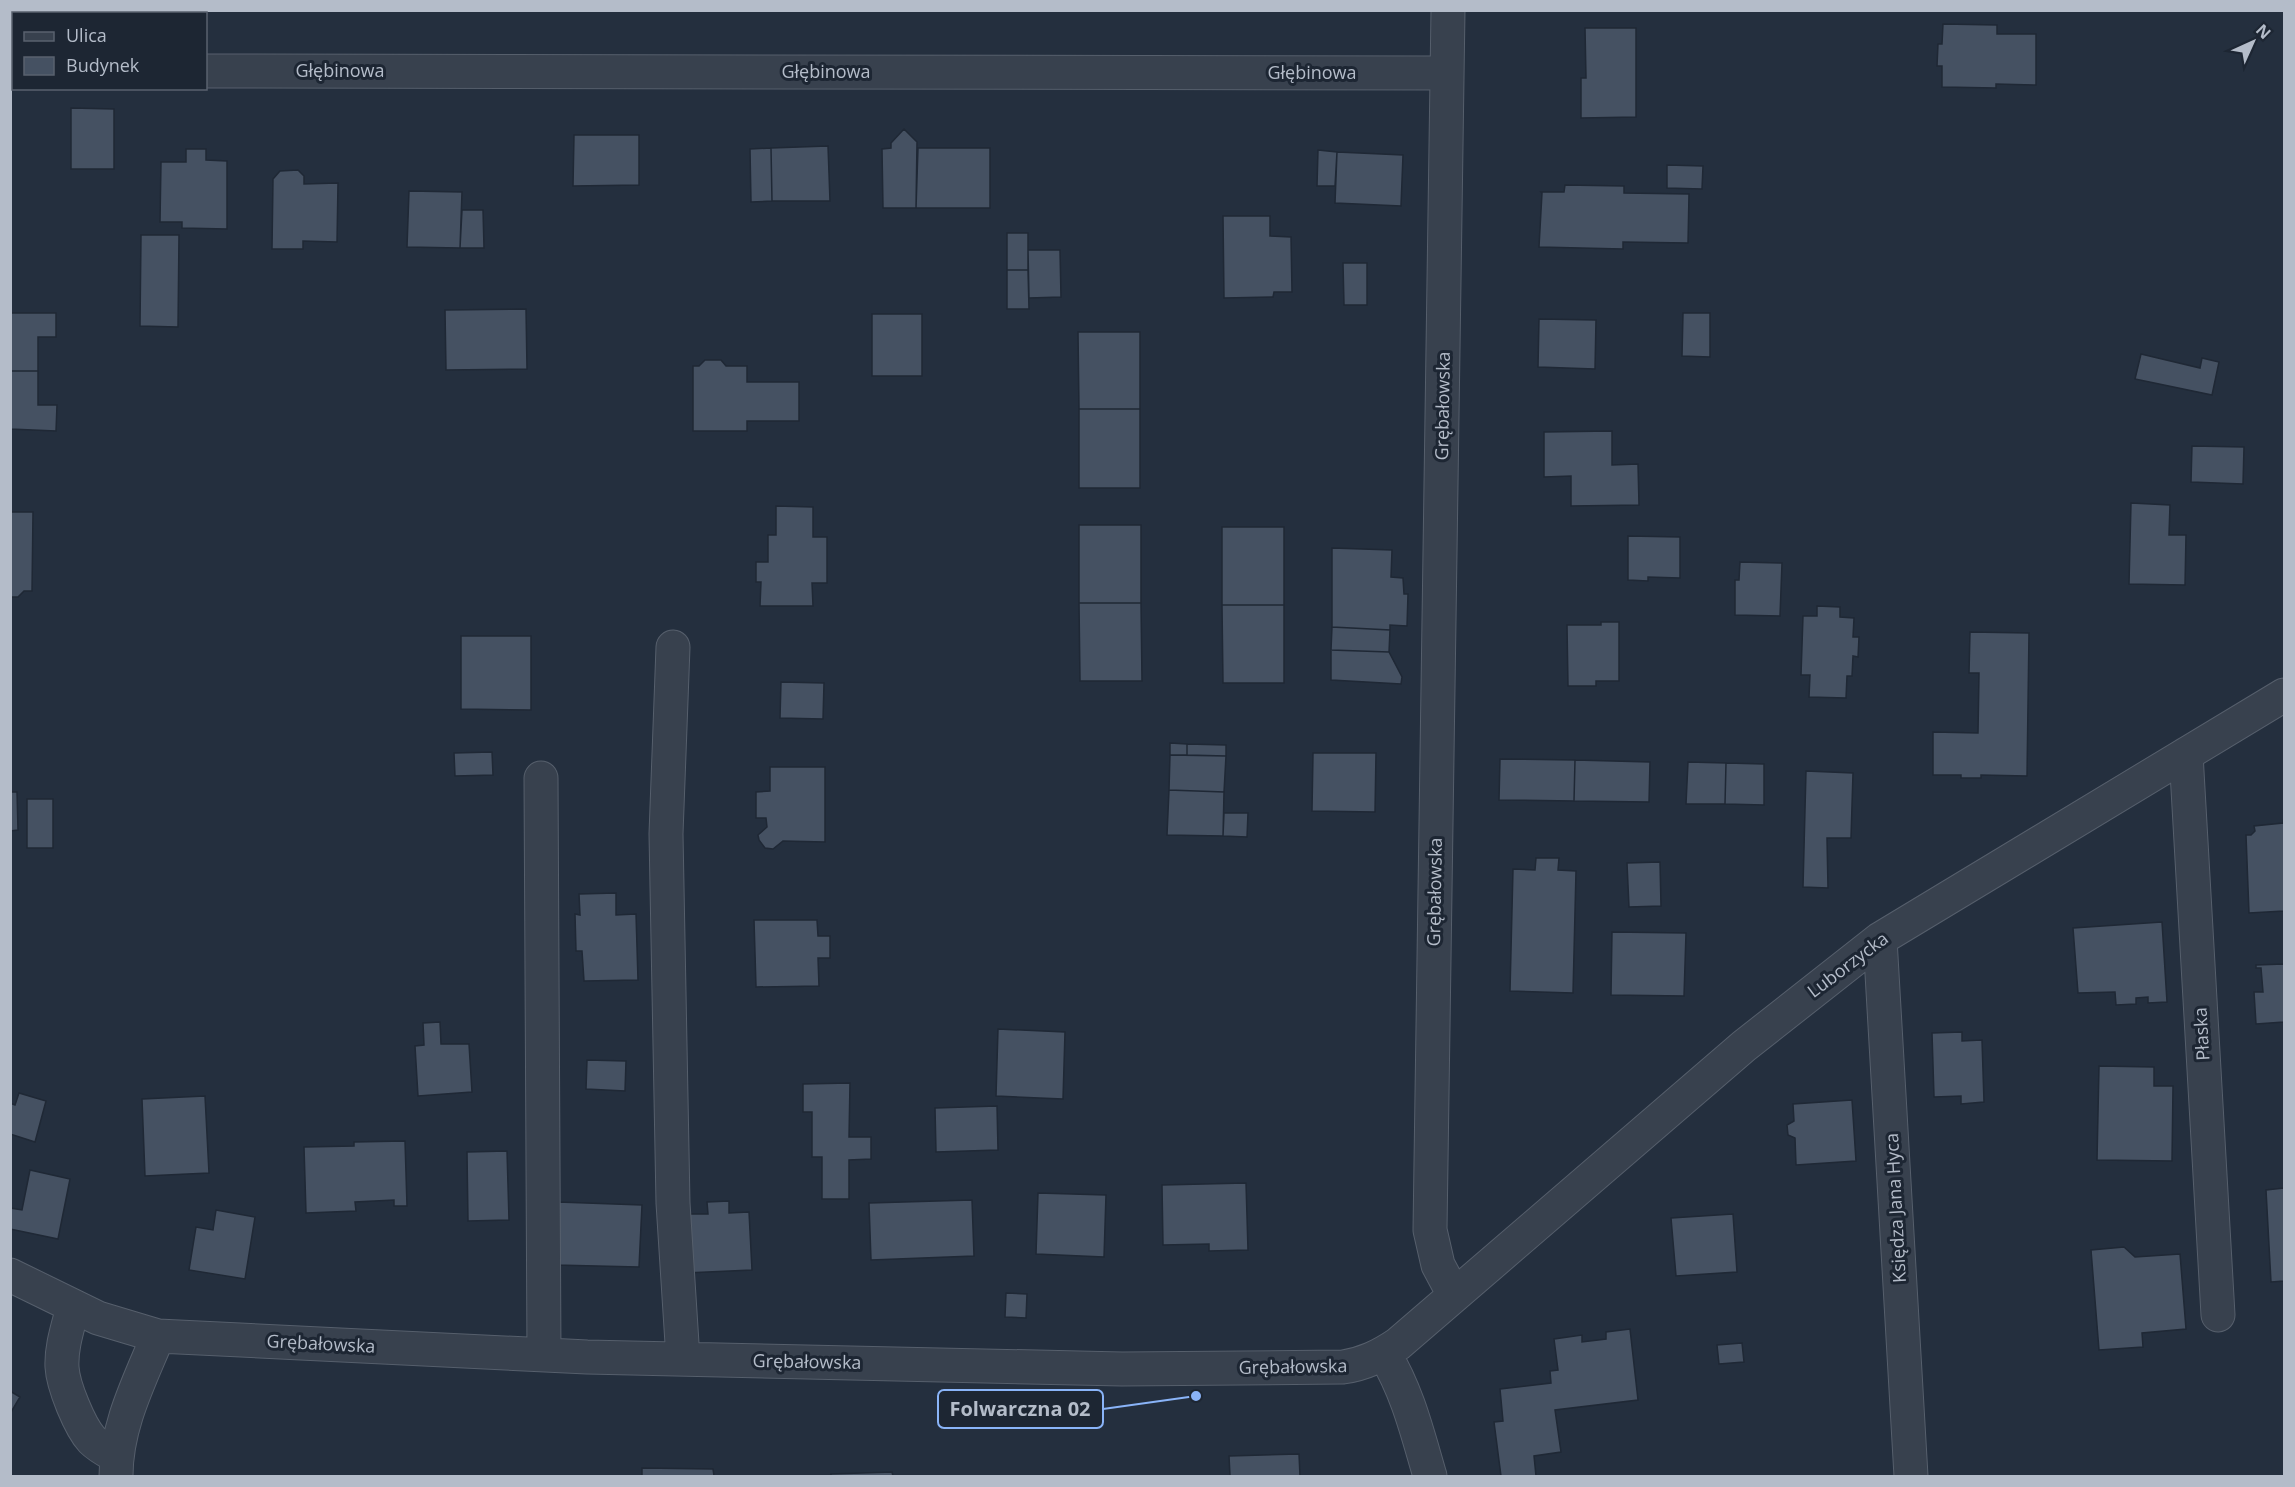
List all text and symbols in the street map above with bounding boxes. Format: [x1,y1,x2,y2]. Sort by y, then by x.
legend [12,12,207,90]
north arrow [2223,12,2283,72]
text: N [2251,19,2276,44]
text: Ulica [66,23,107,47]
text: Budynek [66,53,140,77]
street label: Głębinowa [295,58,385,82]
street label: Głębinowa [781,59,871,83]
street label: Głębinowa [1267,60,1357,84]
street label: Grębałowska [1429,351,1455,461]
street label: Grębałowska [1421,837,1447,947]
street label: Luborzycka [1802,926,1893,1002]
street label: Płaska [2188,1007,2214,1061]
street label: Księdza Jana Hyca [1879,1133,1911,1284]
street label: Grębałowska [266,1328,376,1358]
street label: Grębałowska [752,1348,862,1374]
street label: Grębałowska [1238,1353,1348,1379]
callout: Folwarczna 02 [938,1390,1103,1428]
text: Folwarczna 02 [949,1395,1091,1422]

